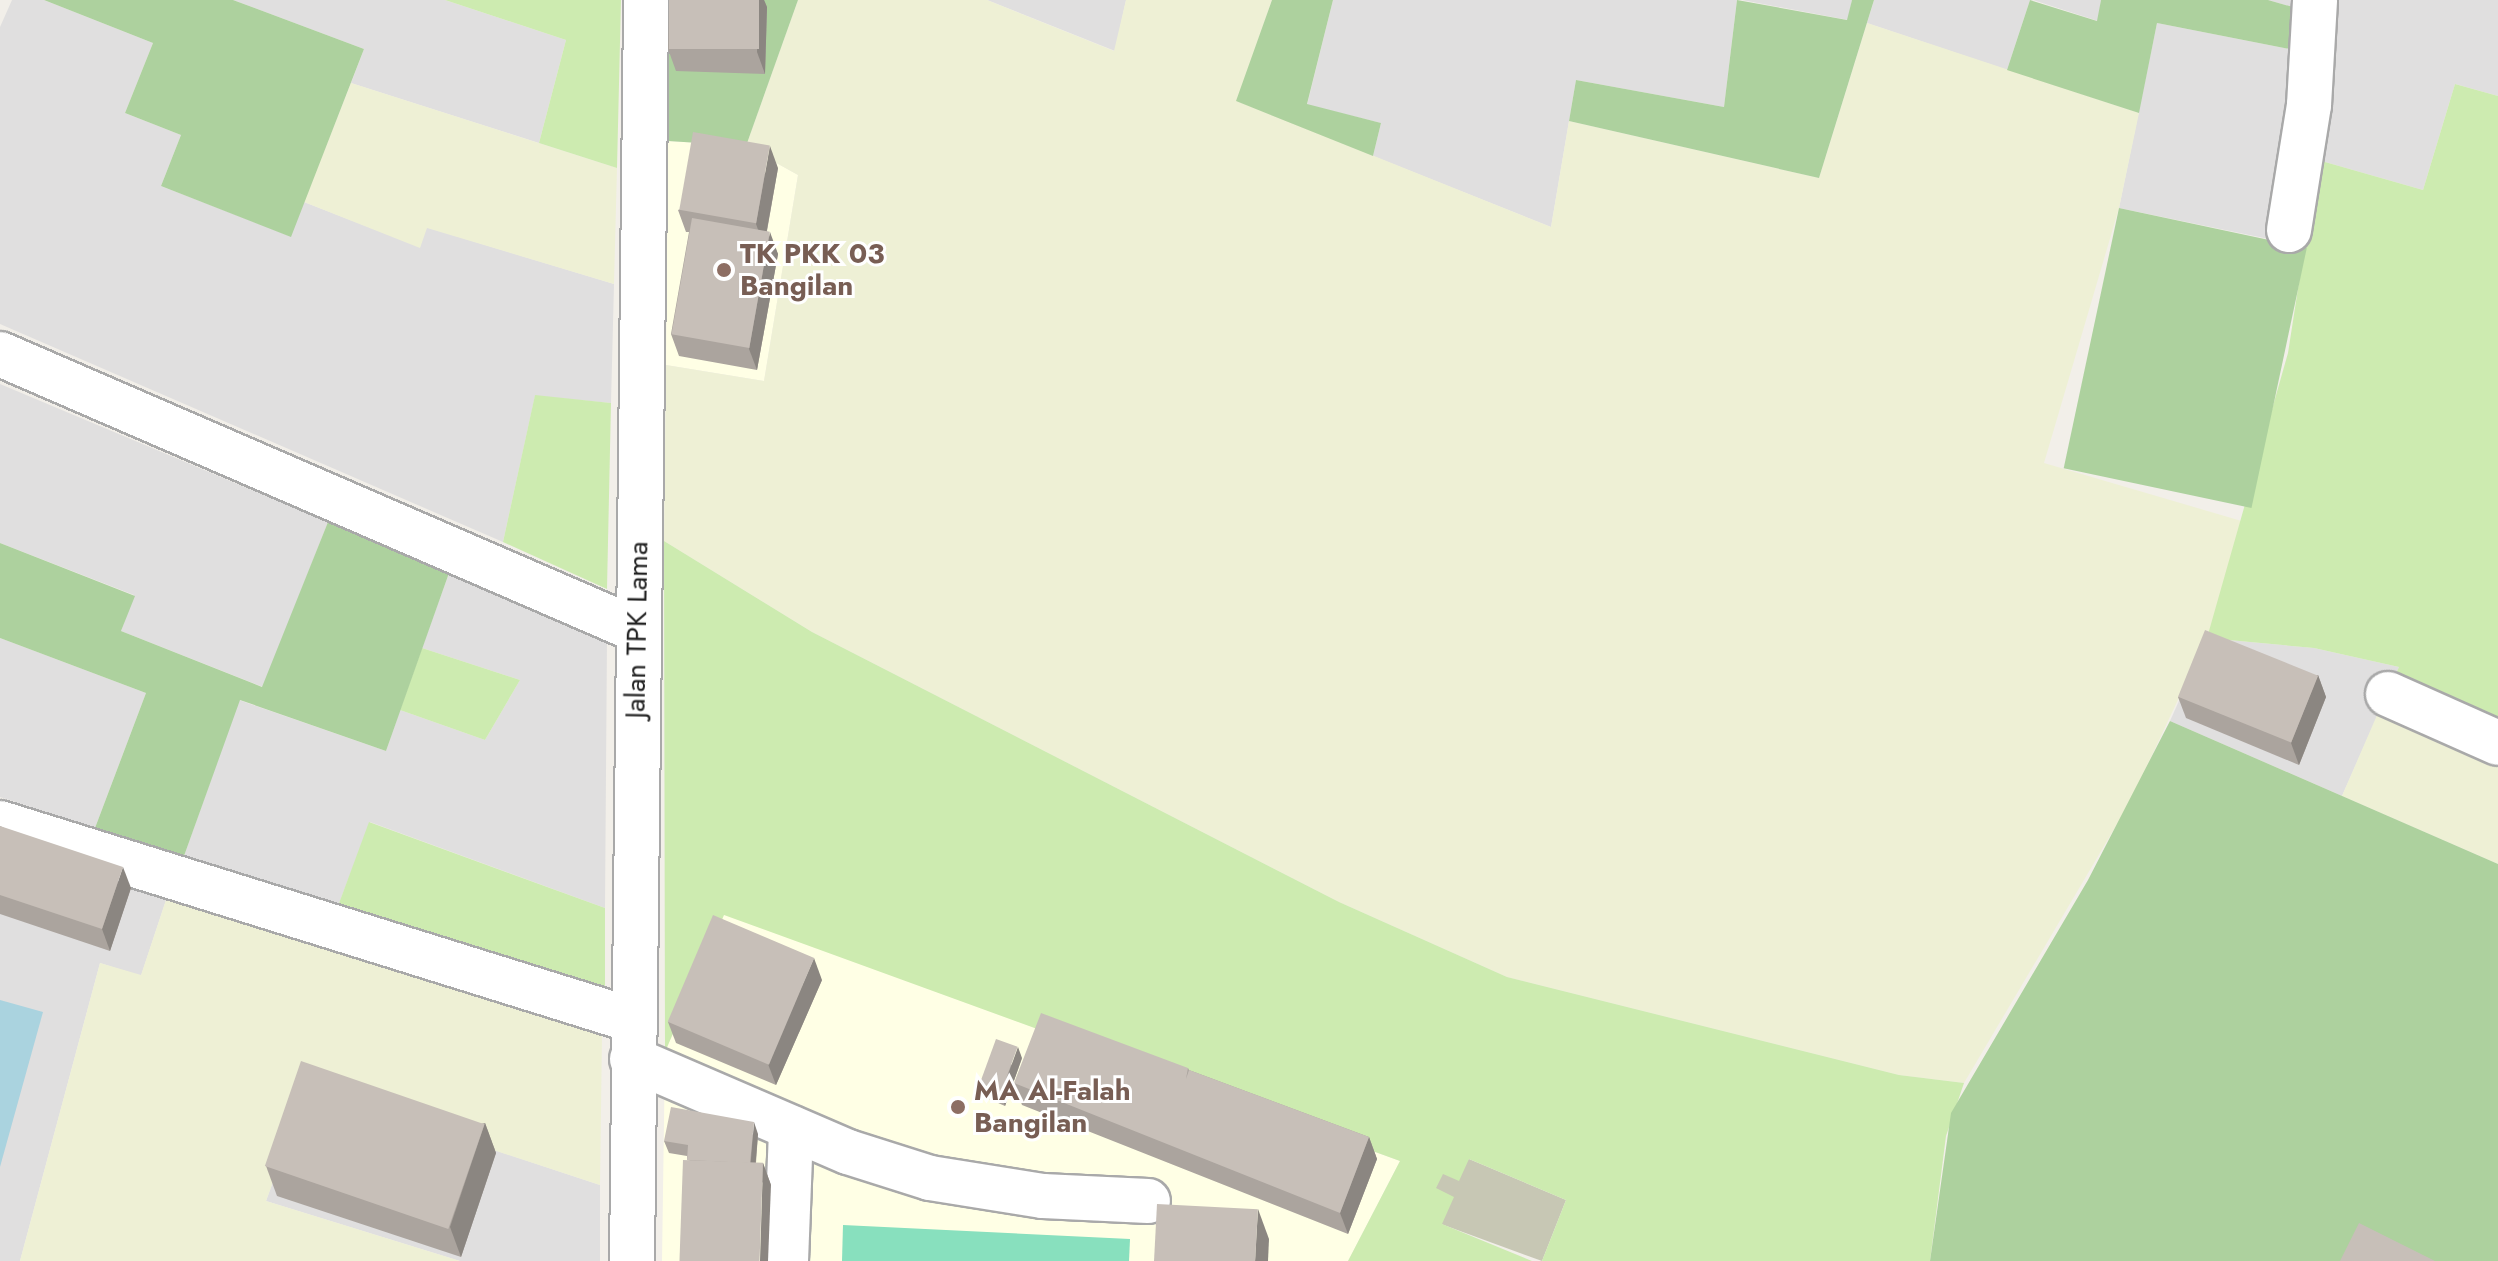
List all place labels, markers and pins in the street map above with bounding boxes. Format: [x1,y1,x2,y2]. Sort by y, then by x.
place label: TK PKK 03 Bangilan [740,237,885,303]
marker: TK PKK 03 Bangilan [715,261,733,279]
place label: MA Al-Falah Bangilan [974,1074,1131,1140]
marker: MA Al-Falah Bangilan [949,1098,967,1116]

